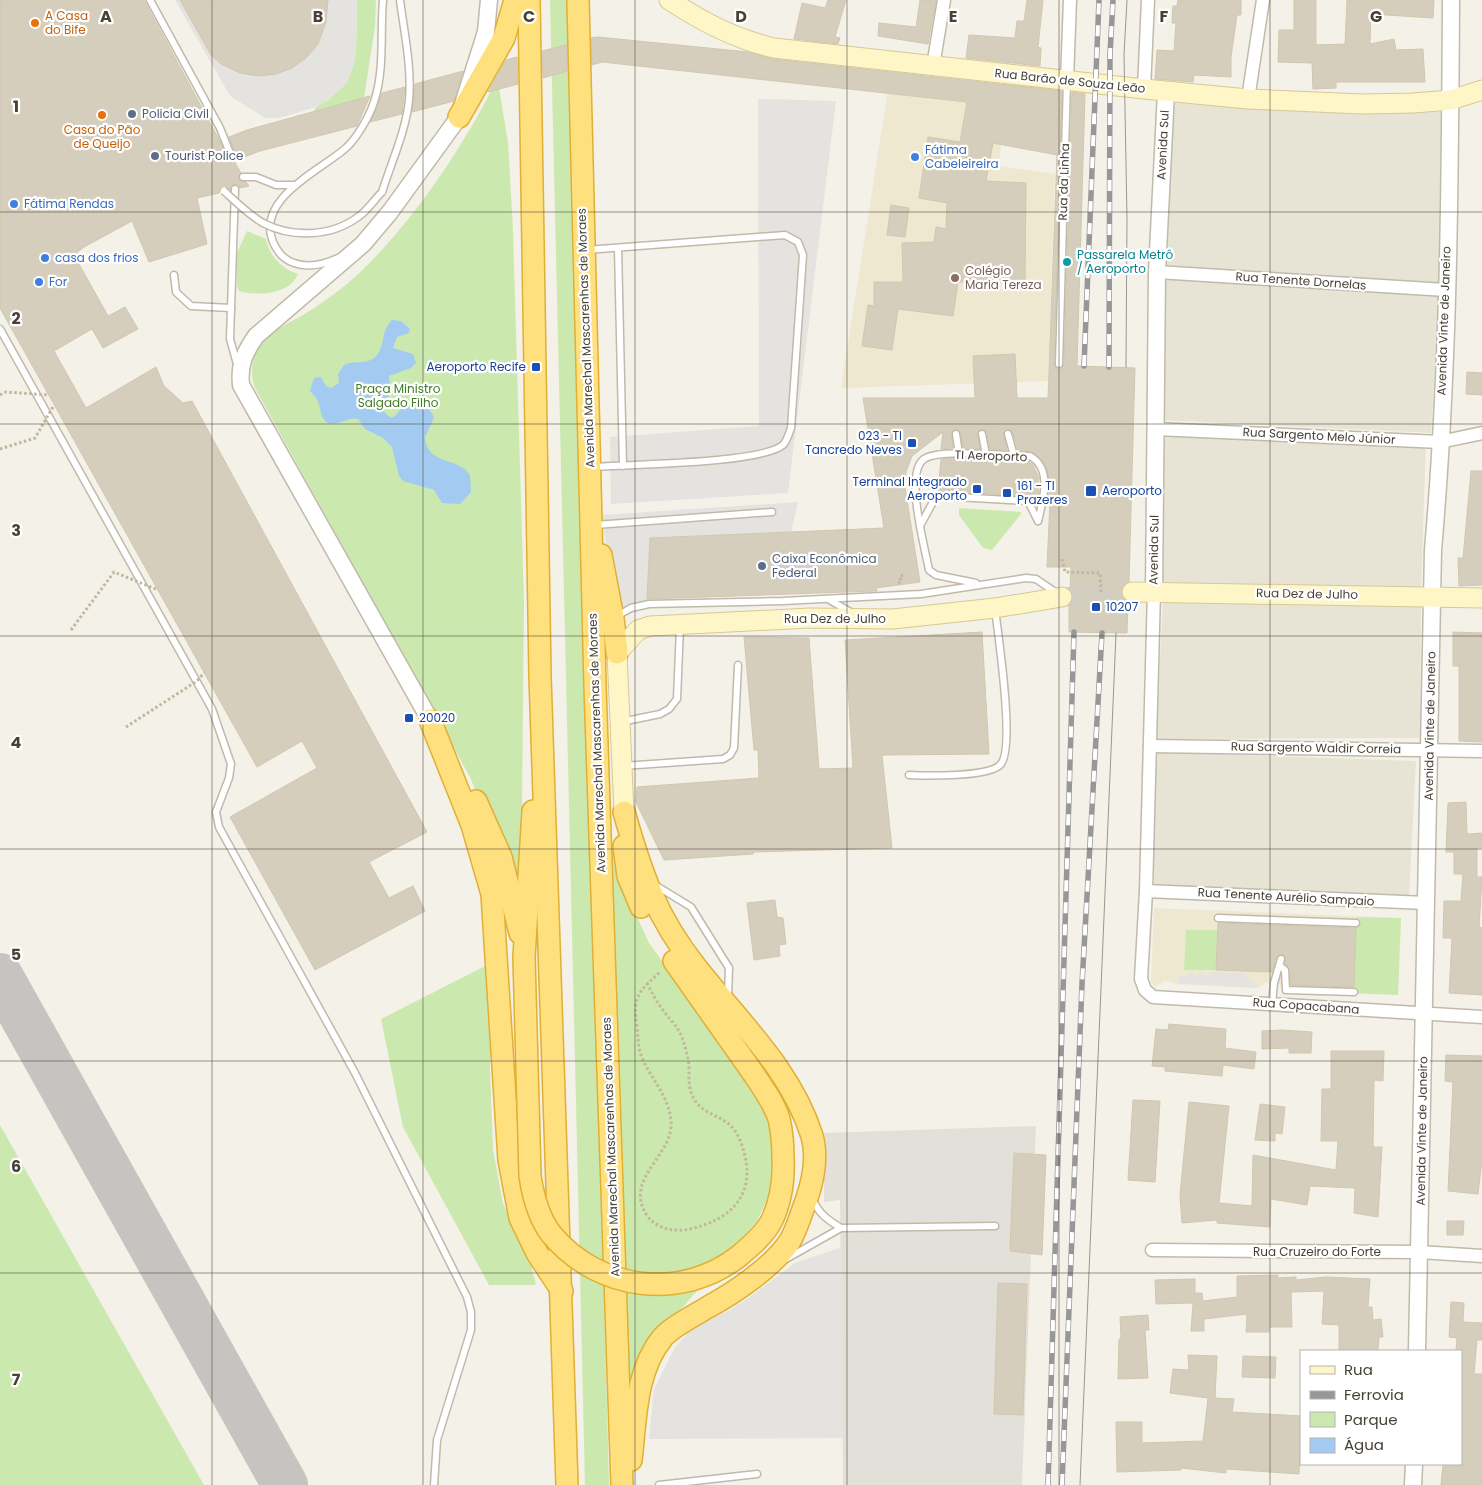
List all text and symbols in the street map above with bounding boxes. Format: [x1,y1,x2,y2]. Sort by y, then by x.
text: A [100,5,112,28]
text: B [313,5,323,28]
text: C [523,5,535,28]
text: D [735,5,747,28]
text: E [949,5,957,28]
text: F [1160,5,1169,28]
text: G [1370,5,1382,28]
place label: A Casa do Bife [45,7,88,38]
marker: A Casa do Bife [29,17,41,29]
street label: Rua Barão de Souza Leão [994,64,1147,97]
text: 1 [13,95,19,118]
place label: Policia Civil [142,105,209,122]
marker: Policia Civil [126,108,138,120]
marker: Casa do Pão de Queijo [96,109,108,121]
street label: Avenida Sul [1152,110,1173,180]
place label: Casa do Pão de Queijo [64,121,141,152]
place label: Fátima Cabeleireira [925,141,999,172]
street label: Rua da Linha [1054,143,1073,221]
place label: Tourist Police [165,147,243,164]
marker: Tourist Police [149,150,161,162]
marker: Fátima Cabeleireira [909,151,921,163]
place label: Fátima Rendas [24,195,114,212]
marker: Fátima Rendas [8,198,20,210]
street label: Avenida Marechal Mascarenhas de Moraes [572,208,599,468]
place label: Passarela Metrô / Aeroporto [1077,246,1174,277]
street label: Avenida Vinte de Janeiro [1432,246,1455,396]
place label: casa dos frios [55,249,139,266]
marker: casa dos frios [39,252,51,264]
marker: Passarela Metrô / Aeroporto [1061,256,1073,268]
place label: Colégio Maria Tereza [965,262,1042,293]
street label: Rua Tenente Dornelas [1235,267,1367,294]
marker: Colégio Maria Tereza [949,272,961,284]
place label: For [49,273,68,290]
marker: For [33,276,45,288]
text: 2 [11,307,21,330]
place label: Aeroporto Recife [426,358,526,375]
marker: Aeroporto Recife [530,361,542,373]
park label: Praça Ministro Salgado Filho [356,380,441,411]
street label: Rua Sargento Melo Júnior [1242,423,1396,448]
place label: 023 - TI Tancredo Neves [805,427,902,458]
marker: 023 - TI Tancredo Neves [906,437,918,449]
street label: TI Aeroporto [954,446,1028,465]
place label: Terminal Integrado Aeroporto [852,473,967,504]
place label: 161 - TI Prazeres [1017,477,1068,508]
place label: Aeroporto [1102,482,1162,499]
marker: Terminal Integrado Aeroporto [971,483,983,495]
marker: Aeroporto [1084,484,1098,498]
marker: 161 - TI Prazeres [1001,487,1013,499]
street label: Avenida Sul [1144,515,1163,585]
text: 3 [11,519,21,542]
place label: Caixa Econômica Federal [772,550,877,581]
marker: Caixa Econômica Federal [756,560,768,572]
street label: Rua Dez de Julho [1256,584,1358,603]
place label: 10207 [1106,598,1139,615]
marker: 10207 [1090,601,1102,613]
street label: Rua Dez de Julho [784,610,886,627]
street label: Avenida Marechal Mascarenhas de Moraes [583,613,610,873]
street label: Avenida Vinte de Janeiro [1420,651,1439,801]
place label: 20020 [419,709,455,726]
marker: 20020 [403,712,415,724]
text: 4 [11,731,22,754]
street label: Rua Sargento Waldir Correia [1231,738,1401,757]
street label: Rua Tenente Aurélio Sampaio [1197,883,1375,910]
text: 5 [11,943,21,966]
street label: Rua Copacabana [1252,993,1360,1018]
street label: Avenida Marechal Mascarenhas de Moraes [597,1017,624,1277]
street label: Avenida Vinte de Janeiro [1412,1056,1431,1206]
text: 6 [11,1155,21,1178]
street label: Rua Cruzeiro do Forte [1253,1243,1381,1260]
legend [1300,1350,1462,1465]
text: Rua [1344,1359,1373,1380]
text: 7 [12,1368,21,1391]
text: Ferrovia [1344,1384,1404,1405]
text: Parque [1344,1409,1397,1430]
text: Água [1344,1434,1384,1455]

